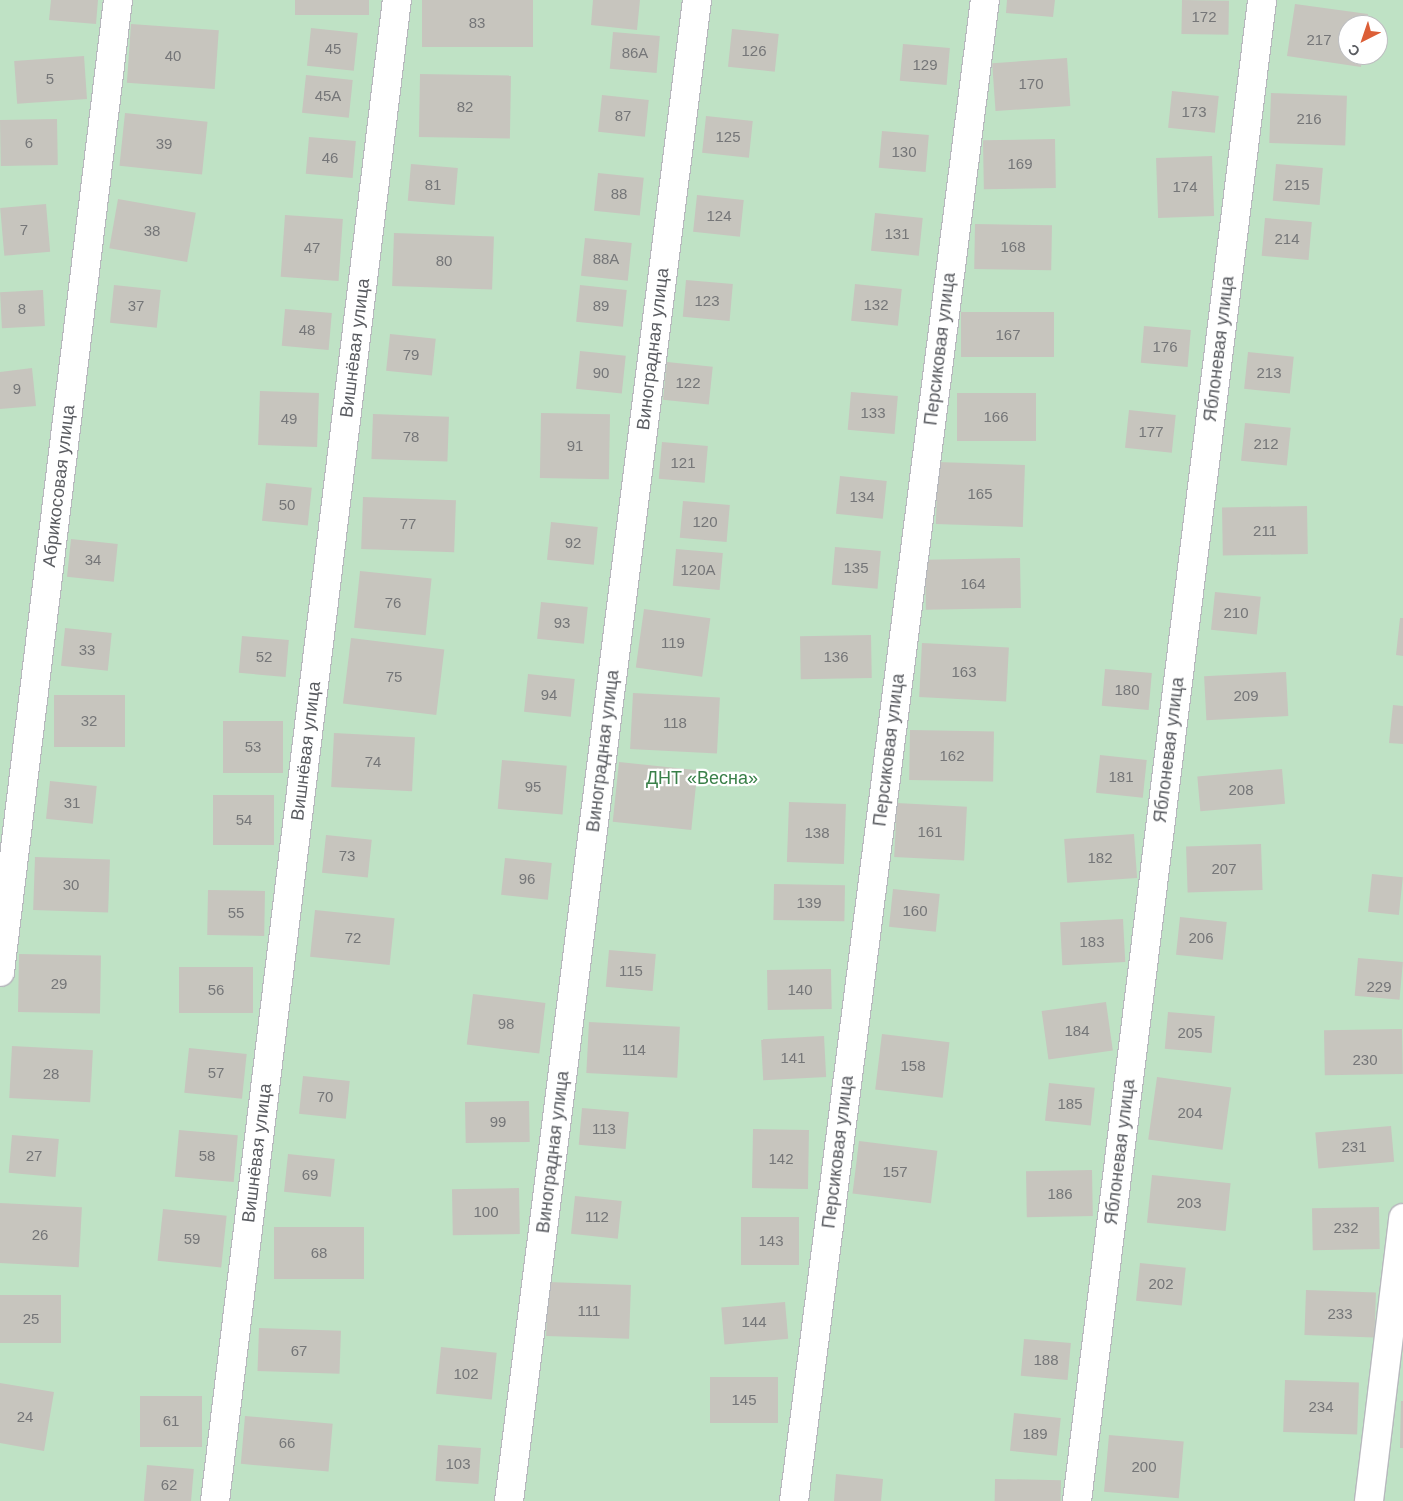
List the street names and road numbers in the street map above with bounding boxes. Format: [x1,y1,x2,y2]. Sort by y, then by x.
street label: Виноградная улица [632,267,674,431]
street label: Персиковая улица [920,271,960,427]
street label: Яблоневая улица [1199,275,1239,423]
street label: Вишнёвая улица [336,277,374,419]
street label: Абрикосовая улица [38,404,80,568]
street label: Виноградная улица [582,669,624,833]
street label: Персиковая улица [869,672,909,828]
street label: Яблоневая улица [1149,676,1189,824]
street label: Вишнёвая улица [287,680,325,822]
street label: Виноградная улица [532,1070,574,1234]
street label: Персиковая улица [818,1074,858,1230]
street label: Яблоневая улица [1100,1078,1140,1226]
street label: Вишнёвая улица [238,1082,276,1224]

